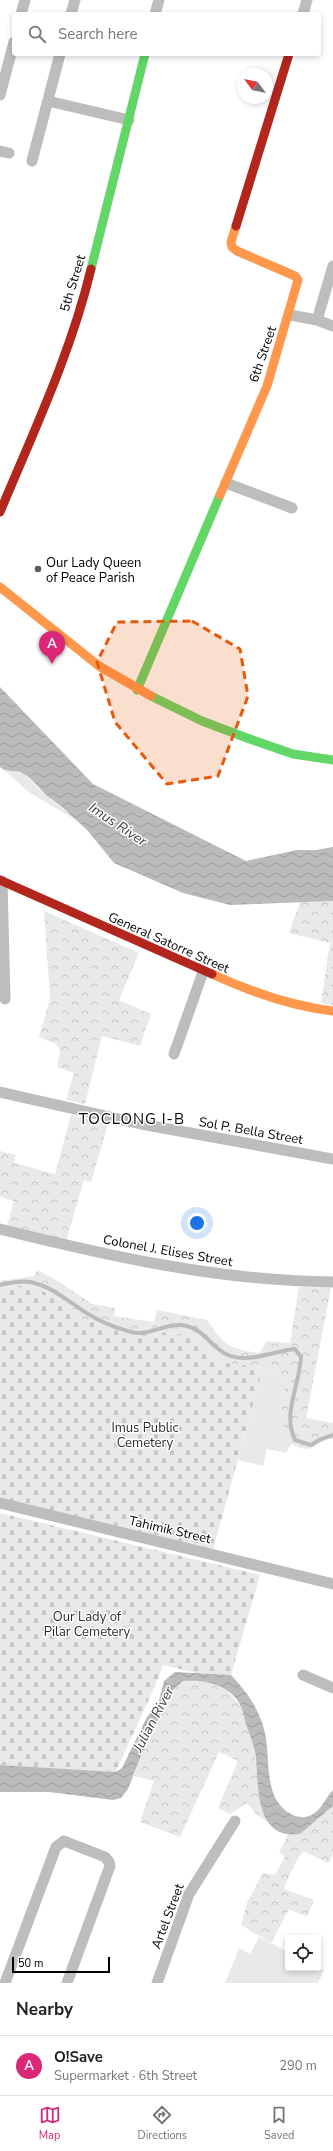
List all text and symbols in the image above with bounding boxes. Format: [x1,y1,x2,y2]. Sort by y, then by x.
search box [12,12,321,56]
icon: search [26,23,48,45]
text: Search here [58,24,138,44]
north arrow [237,68,273,104]
street label: 5th Street [56,252,90,314]
street label: 6th Street [245,323,281,385]
place label: Our Lady Queen of Peace Parish [46,554,141,587]
marker: Our Lady Queen of Peace Parish [33,564,43,574]
pin: A [39,631,65,664]
water label: Imus River [85,798,151,851]
street label: General Satorre Street [105,908,232,978]
district label: TOCLONG I-B [79,1109,185,1129]
street label: Sol P. Bella Street [197,1113,305,1149]
your location [187,1213,207,1233]
street label: Colonel J. Elises Street [102,1231,234,1271]
park label: Imus Public Cemetery [111,1419,179,1452]
street label: Tahimik Street [127,1512,213,1548]
park label: Our Lady of Pilar Cemetery [44,1608,130,1641]
water label: Julian River [128,1683,179,1756]
street label: Artel Street [147,1881,189,1952]
map controls [285,1935,321,1971]
button: locate [285,1935,321,1971]
scale bar [12,1955,110,1974]
text: 50 m [18,1956,43,1971]
text: Nearby [16,1998,73,2021]
text: O!Save [54,2047,103,2067]
text: A [24,2057,34,2075]
text: 290 m [279,2057,317,2075]
text: Supermarket · 6th Street [54,2067,197,2085]
tab: Map [39,2104,61,2143]
tab: Directions [138,2104,187,2143]
tab: Saved [264,2104,294,2143]

